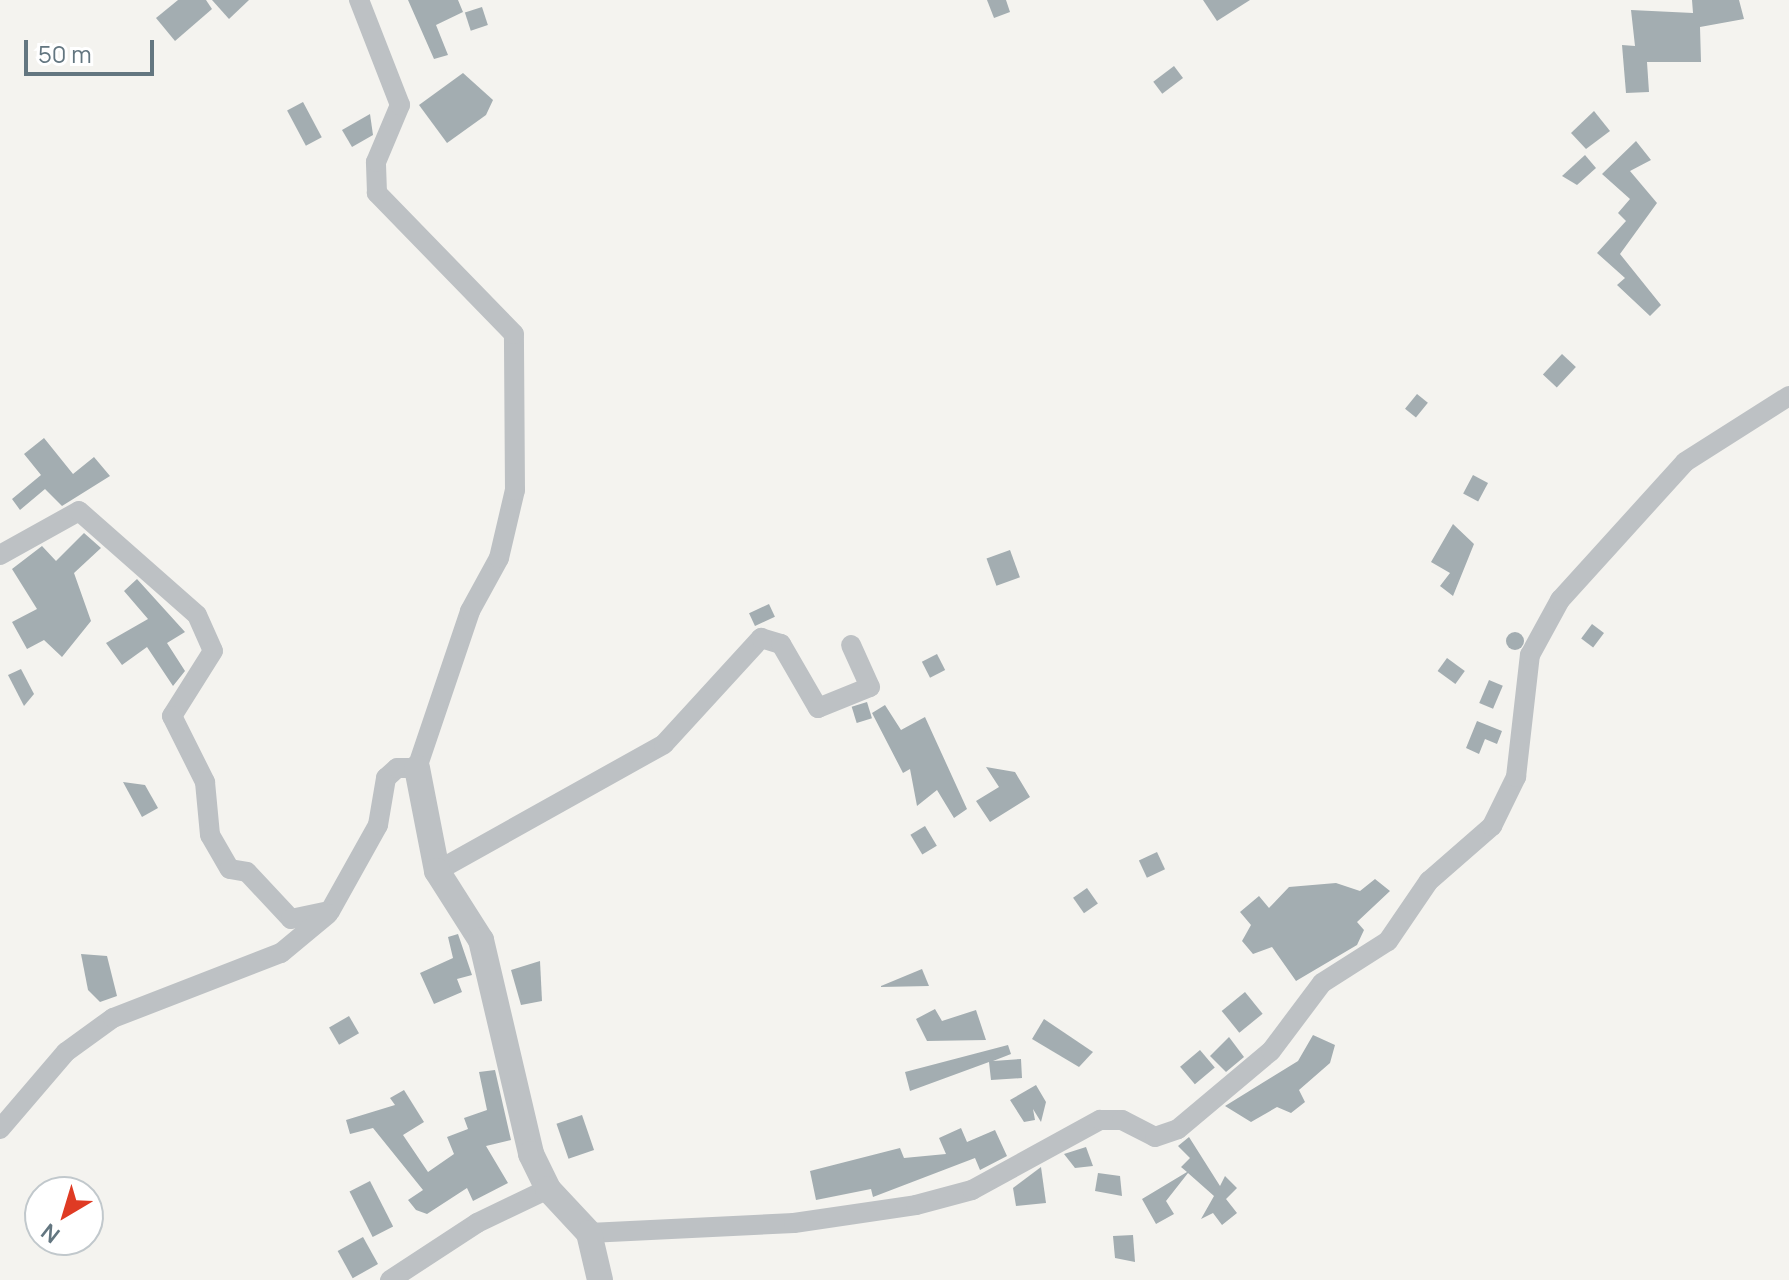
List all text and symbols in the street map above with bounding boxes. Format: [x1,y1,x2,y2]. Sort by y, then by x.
scale bar [28,24,158,74]
text: 50 m [38,37,92,70]
north arrow [24,1176,104,1256]
text: N [35,1217,66,1250]

